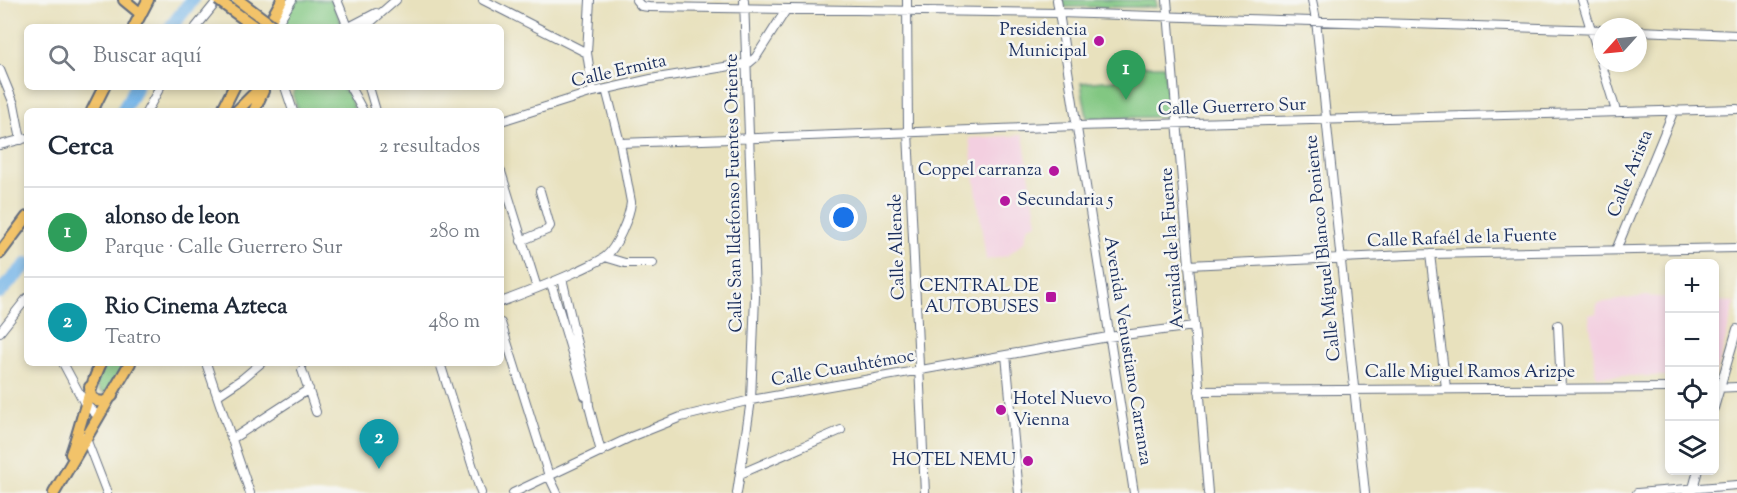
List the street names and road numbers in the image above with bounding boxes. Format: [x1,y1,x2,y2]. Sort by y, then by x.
street label: Calle Ermita [569,48,669,96]
street label: Calle San Ildefonso Fuentes Oriente [720,53,750,333]
street label: Calle Guerrero Sur [1157,92,1307,124]
street label: Calle Arista [1602,126,1660,222]
street label: Calle Miguel Blanco Poniente [1299,133,1349,363]
street label: Avenida de la Fuente [1154,166,1192,330]
street label: Calle Allende [883,193,913,301]
street label: Calle Rafaél de la Fuente [1367,223,1557,255]
street label: Avenida Venustiano Carranza [1096,235,1158,467]
street label: Calle Cuauhtémoc [769,344,917,394]
street label: Calle Miguel Ramos Arizpe [1365,360,1575,386]

